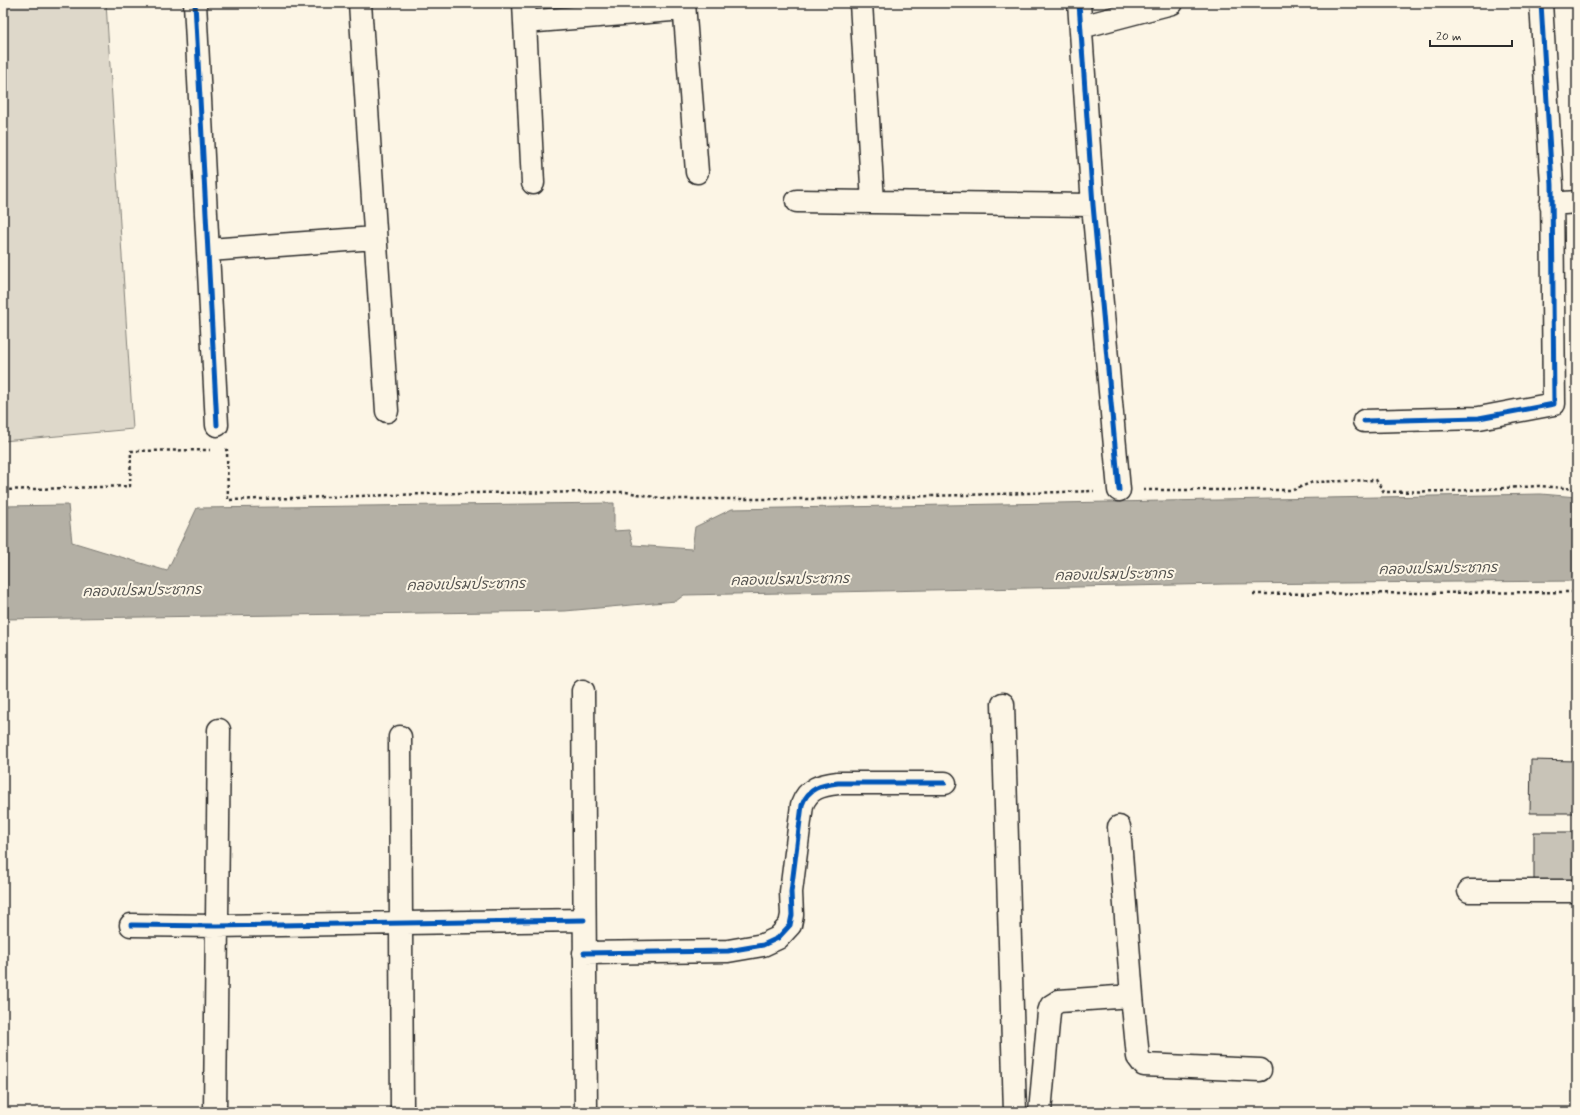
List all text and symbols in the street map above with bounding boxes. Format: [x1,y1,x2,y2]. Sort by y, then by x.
scale bar [1430,22,1512,48]
text: 20 m [1436,29,1462,45]
water label: คลองเปรมประชากร [1379,559,1499,579]
water label: คลองเปรมประชากร [1055,565,1175,585]
water label: คลองเปรมประชากร [731,570,851,590]
water label: คลองเปรมประชากร [407,575,527,595]
water label: คลองเปรมประชากร [83,581,203,601]

